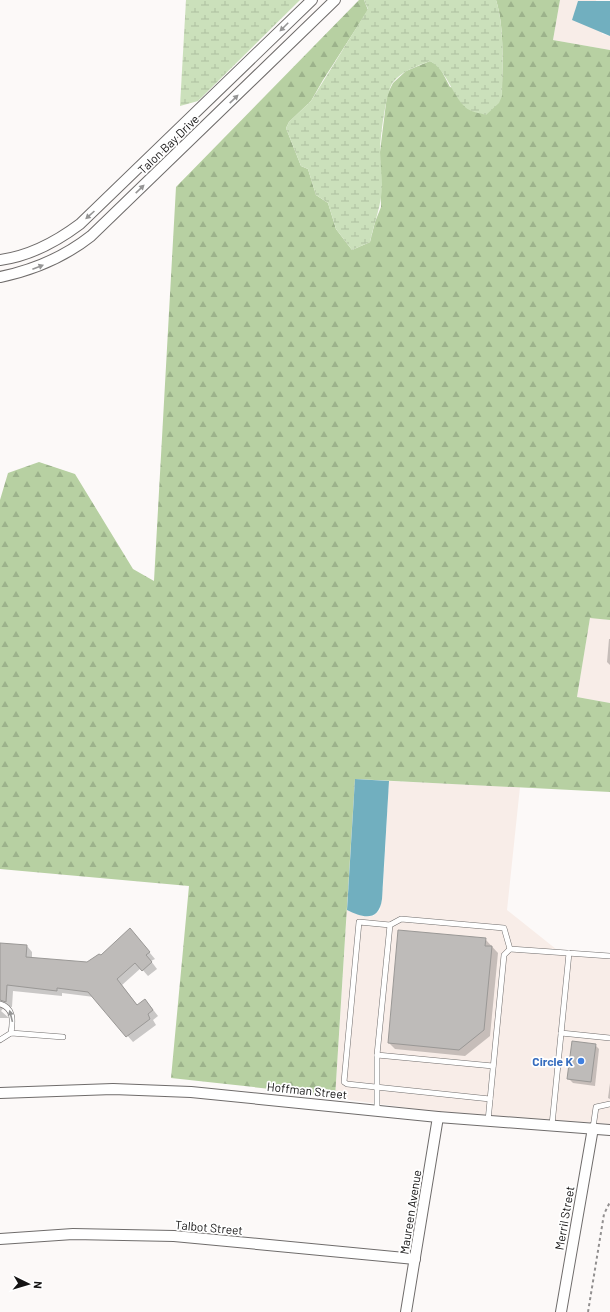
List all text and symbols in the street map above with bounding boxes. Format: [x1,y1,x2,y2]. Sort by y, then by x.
one-way arrow [279,22,289,32]
one-way arrow [229,94,239,104]
street label: Talon Bay Drive [135,111,201,177]
one-way arrow [135,185,145,194]
one-way arrow [85,211,96,220]
one-way arrow [32,264,44,270]
one-way arrow [7,1009,13,1022]
place label: Circle K [532,1054,573,1068]
marker: Circle K [576,1056,586,1066]
street label: Hoffman Street [266,1079,348,1101]
street label: Maureen Avenue [396,1169,424,1255]
street label: Merril Street [551,1185,577,1251]
street label: Talbot Street [175,1217,243,1237]
north arrow [8,1264,48,1304]
text: N [32,1281,45,1289]

